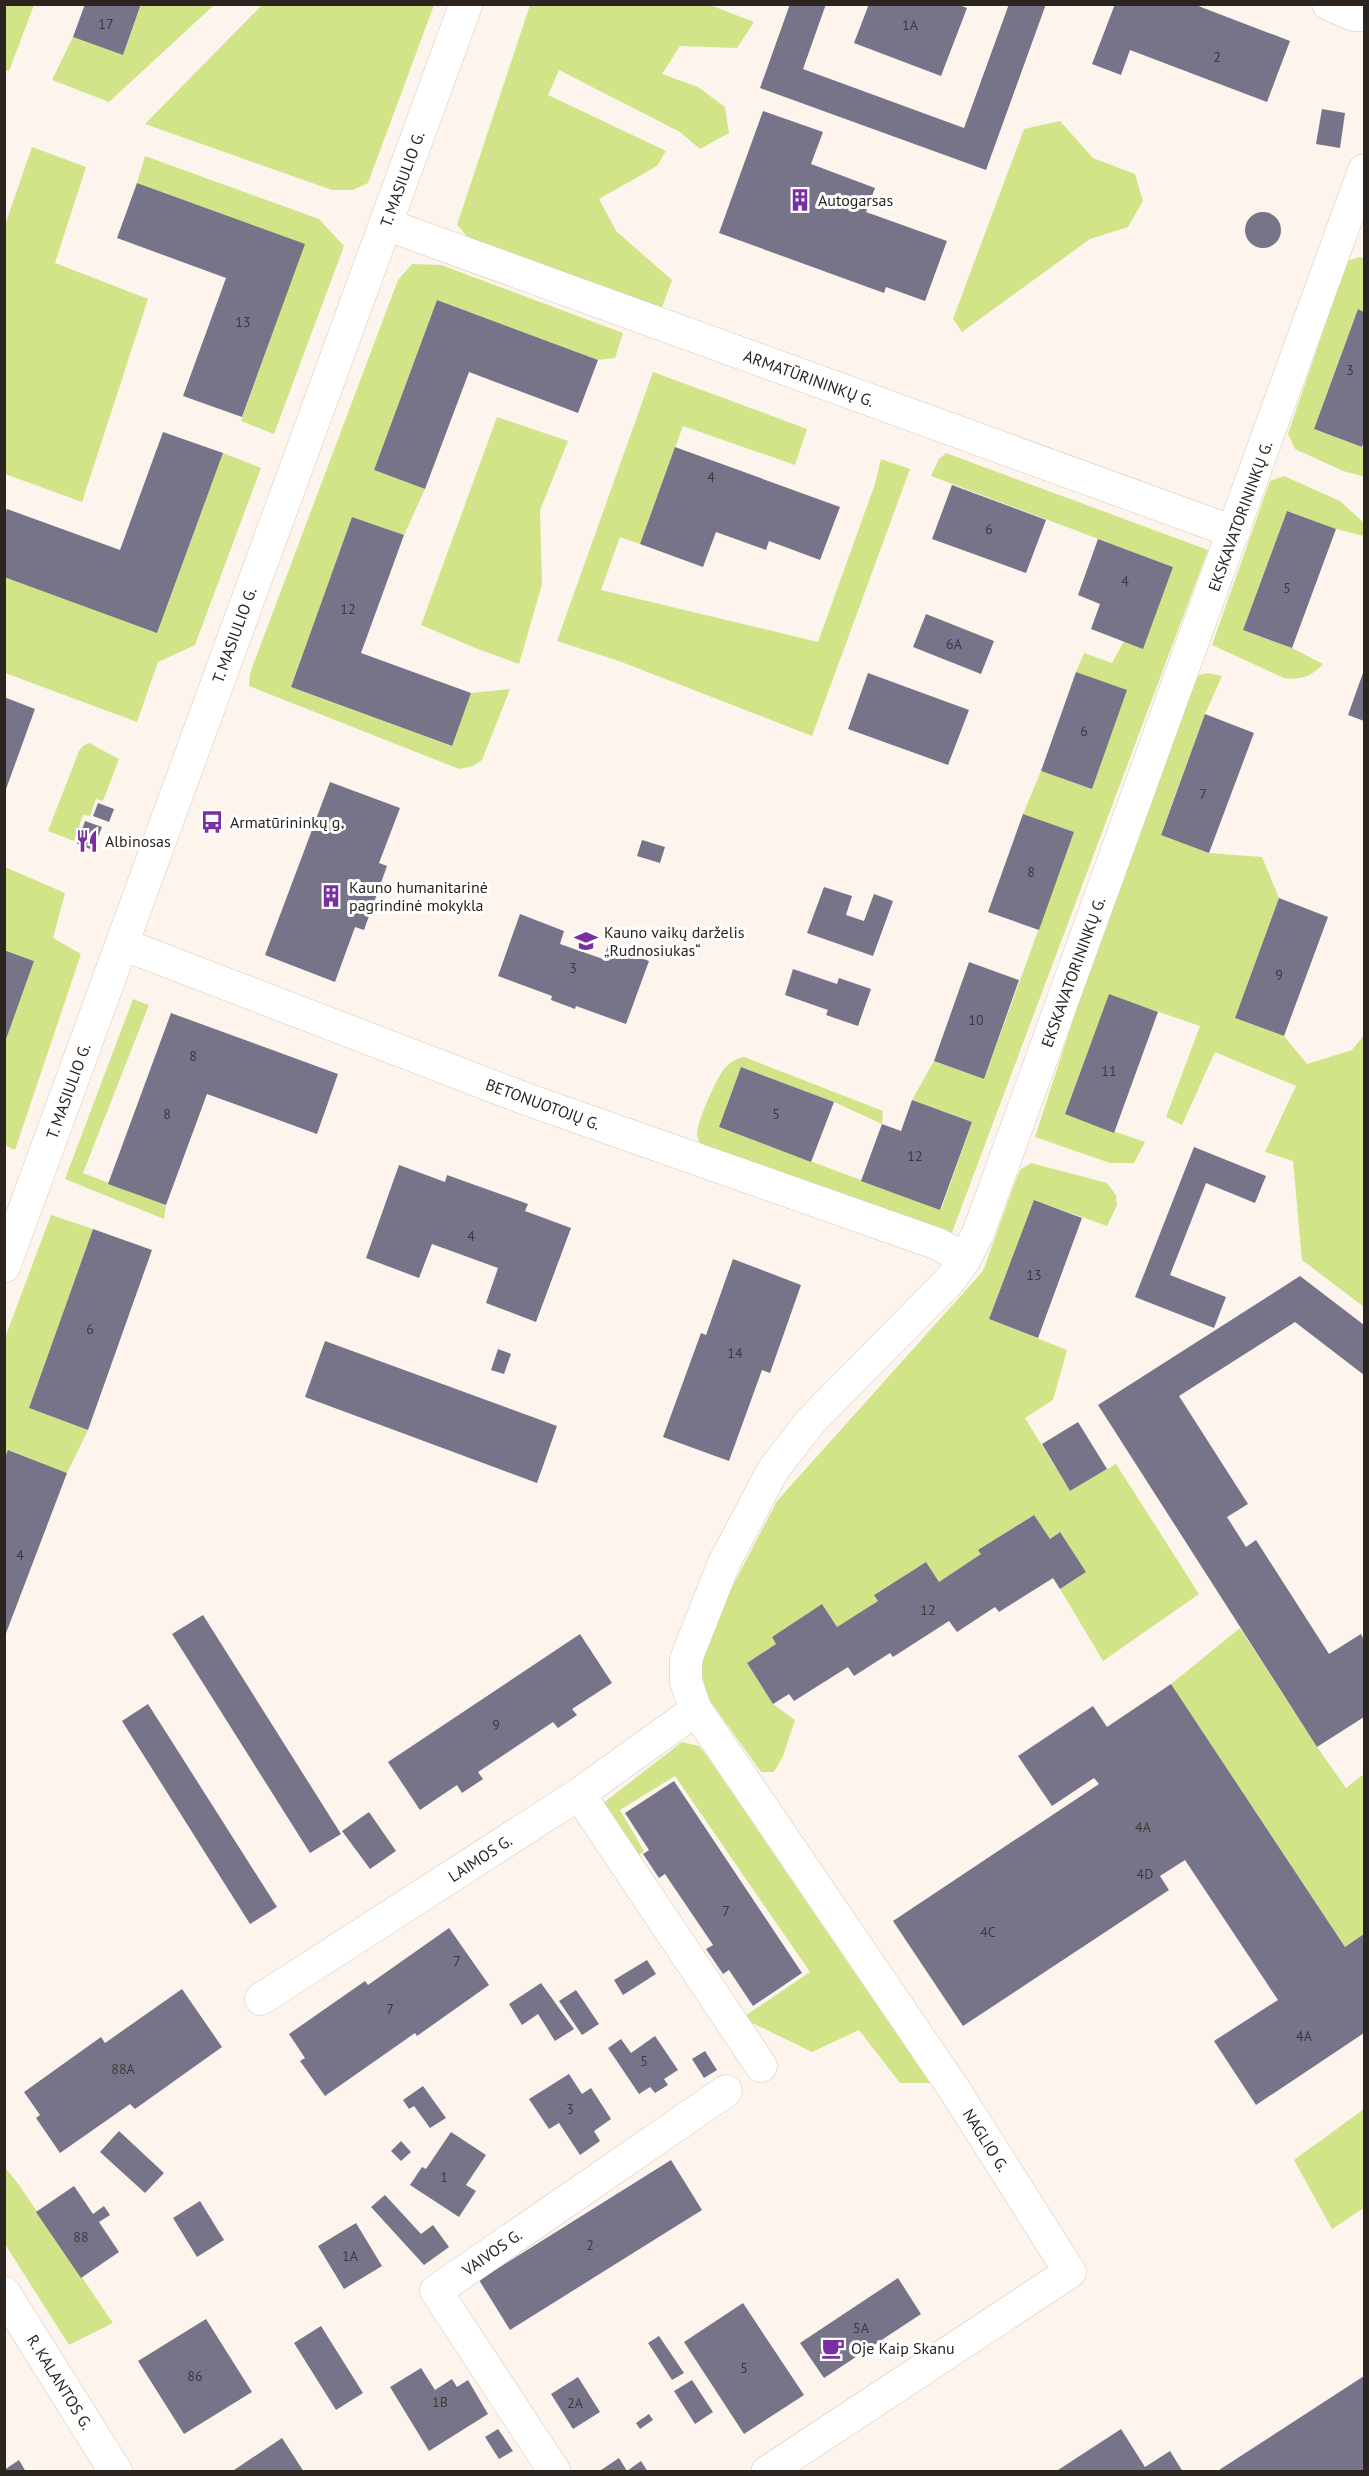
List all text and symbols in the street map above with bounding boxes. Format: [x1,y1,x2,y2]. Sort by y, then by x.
house number: 17 [98,15,114,33]
house number: 1A [902,16,919,34]
house number: 2 [1213,48,1221,66]
street label: T. MASIULIO G. [375,128,429,230]
building icon: Autogarsas [787,187,813,213]
place label: Autogarsas [818,190,893,210]
house number: 13 [235,313,251,331]
street label: ARMATŪRININKŲ G. [741,345,877,411]
house number: 3 [1346,361,1354,379]
street label: EKSKAVATORININKŲ G. [1203,438,1277,594]
house number: 4 [707,468,715,486]
house number: 6 [985,520,993,538]
house number: 4 [1121,572,1129,590]
house number: 5 [1283,579,1291,597]
street label: T. MASIULIO G. [207,584,261,686]
house number: 12 [340,600,356,618]
house number: 6A [946,635,963,653]
house number: 6 [1080,722,1088,740]
house number: 7 [1199,785,1207,803]
bus stop icon: Armatūrininkų g. [199,809,225,835]
place label: Armatūrininkų g. [230,812,344,832]
restaurant icon: Albinosas [74,828,100,854]
place label: Albinosas [105,831,171,851]
house number: 8 [1027,863,1035,881]
place label: Kauno humanitarinė pagrindinė mokykla [349,877,488,915]
building icon: Kauno humanitarinė pagrindinė mokykla [318,883,344,909]
street label: EKSKAVATORININKŲ G. [1036,894,1110,1050]
place label: Kauno vaikų darželis „Rudnosiukas“ [604,922,745,960]
school or university icon: Kauno vaikų darželis „Rudnosiukas“ [573,928,599,954]
house number: 3 [569,959,577,977]
house number: 9 [1275,966,1283,984]
house number: 10 [968,1011,984,1029]
street label: T. MASIULIO G. [41,1040,95,1142]
house number: 8 [189,1047,197,1065]
house number: 11 [1101,1062,1117,1080]
street label: BETONUOTOJŲ G. [483,1074,603,1134]
house number: 8 [163,1105,171,1123]
house number: 5 [772,1105,780,1123]
house number: 12 [907,1147,923,1165]
house number: 4 [467,1227,475,1245]
house number: 13 [1026,1266,1042,1284]
house number: 6 [86,1320,94,1338]
house number: 14 [727,1344,743,1362]
house number: 4 [16,1546,24,1564]
house number: 12 [920,1601,936,1619]
house number: 9 [492,1716,500,1734]
house number: 4A [1135,1818,1152,1836]
street label: LAIMOS G. [444,1830,516,1886]
house number: 4D [1137,1865,1153,1883]
house number: 7 [722,1902,730,1920]
house number: 4C [980,1923,996,1941]
house number: 7 [453,1952,461,1970]
house number: 7 [386,2000,394,2018]
house number: 4A [1296,2027,1313,2045]
house number: 5 [640,2052,648,2070]
house number: 88A [111,2060,136,2078]
house number: 3 [566,2100,574,2118]
street label: NAGLIO G. [959,2105,1013,2175]
house number: 1 [440,2168,448,2186]
street label: VAIVOS G. [458,2224,526,2280]
house number: 88 [73,2228,89,2246]
house number: 2 [586,2236,594,2254]
house number: 1A [342,2247,359,2265]
house number: 5A [853,2319,870,2337]
street label: R. KALANTOS G. [23,2331,97,2433]
cafe icon: Oje Kaip Skanu [820,2335,846,2361]
place label: Oje Kaip Skanu [851,2338,955,2358]
house number: 5 [740,2359,748,2377]
house number: 86 [187,2367,203,2385]
house number: 1B [432,2393,448,2411]
house number: 2A [567,2394,584,2412]

